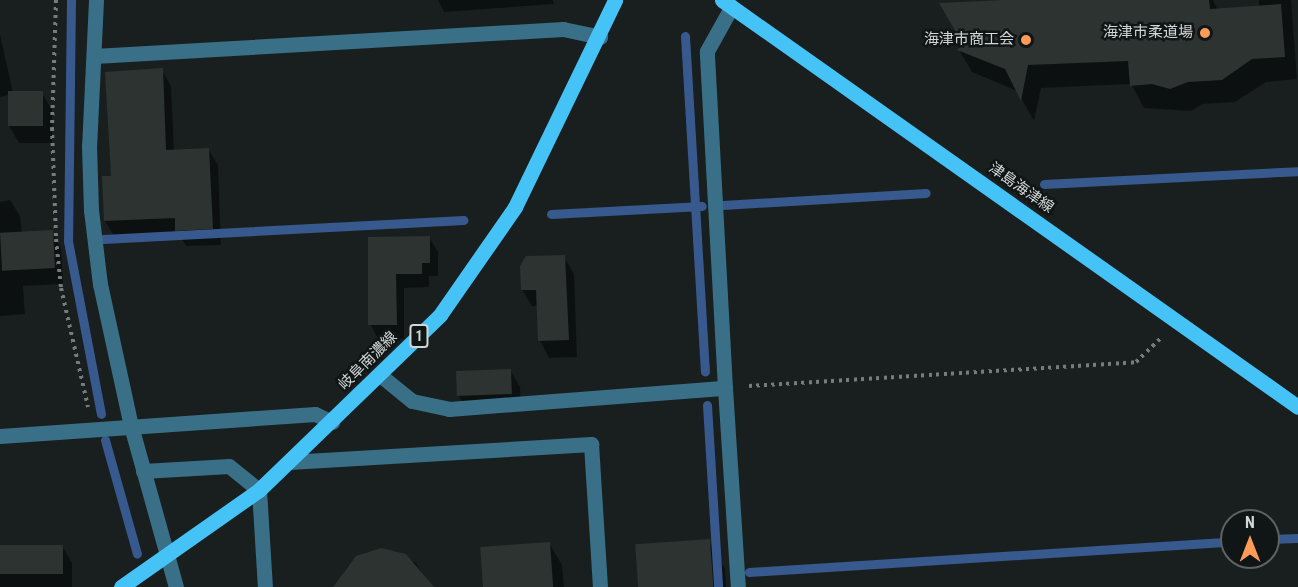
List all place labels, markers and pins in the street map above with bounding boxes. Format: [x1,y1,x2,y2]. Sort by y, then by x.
place label: 海津市柔道場 [1103,24,1193,42]
marker: 海津市柔道場 [1198,26,1212,40]
place label: 海津市商工会 [924,31,1014,49]
marker: 海津市商工会 [1019,33,1033,47]

